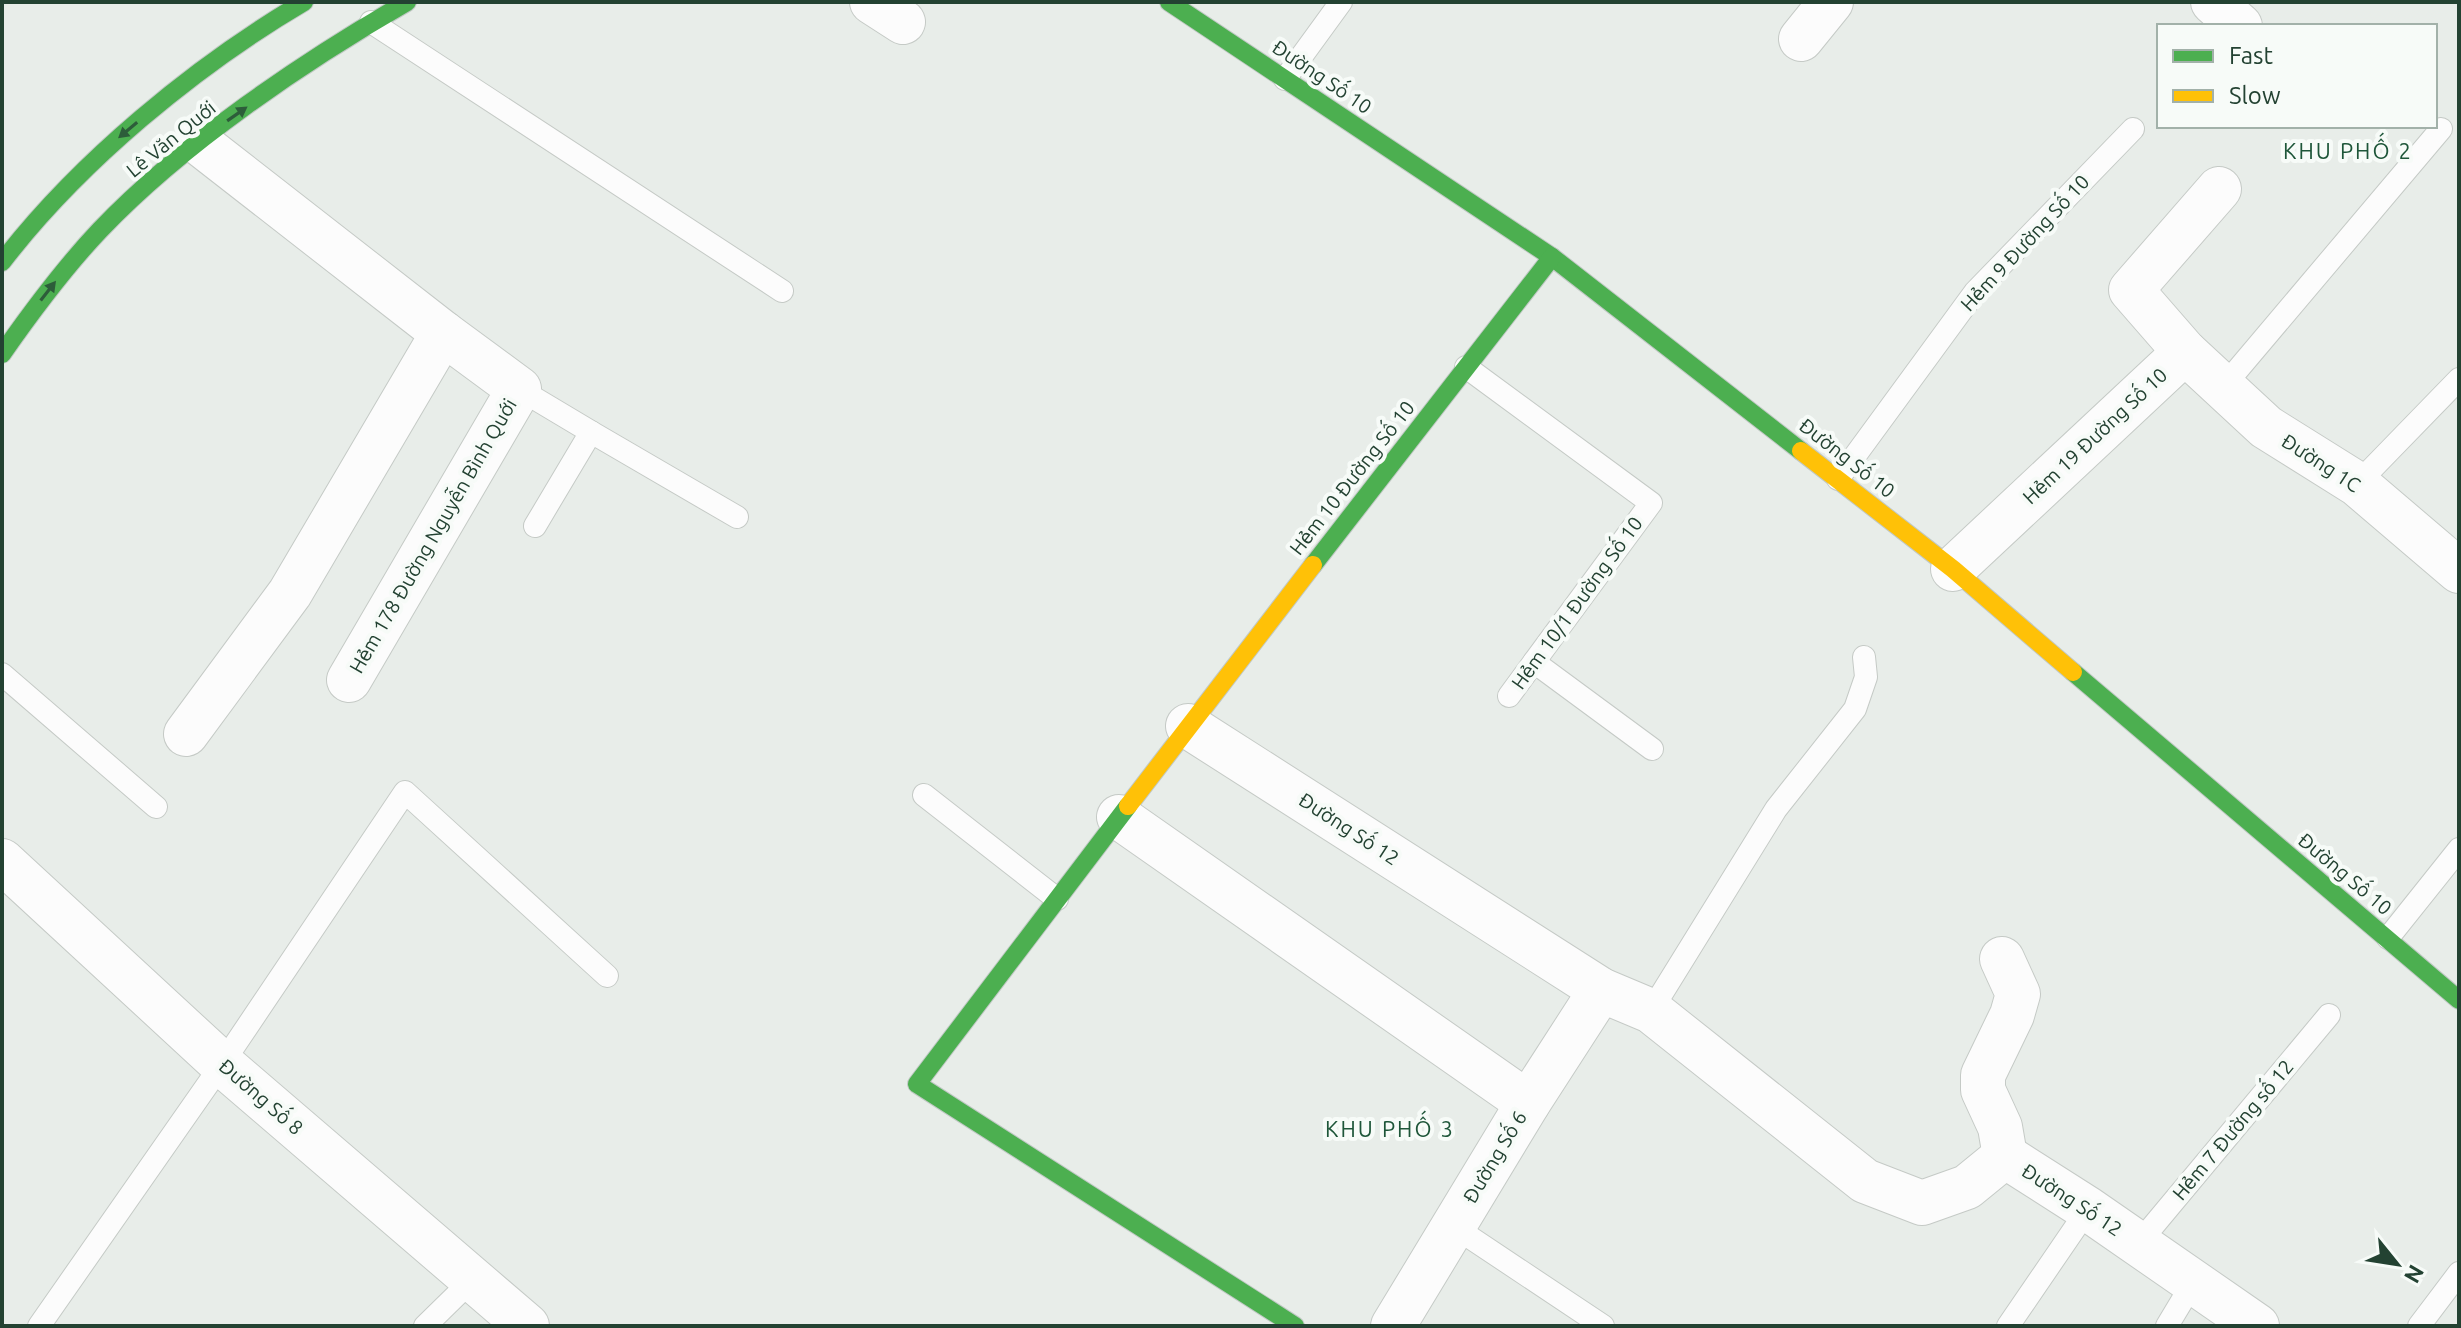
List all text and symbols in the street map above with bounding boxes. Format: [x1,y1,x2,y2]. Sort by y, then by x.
legend [2157,24,2437,128]
street label: Đường Số 10 [1268,33,1378,118]
text: Fast [2229,42,2273,69]
text: Slow [2229,82,2281,109]
street label: Lê Văn Quới [121,96,220,182]
one-way arrow [227,107,248,122]
one-way arrow [119,121,139,138]
district label: KHU PHỐ 2 [2283,132,2413,163]
street label: Hẻm 9 Đường Số 10 [1954,168,2094,315]
one-way arrow [40,281,56,301]
street label: Hẻm 19 Đường Số 10 [2016,361,2172,508]
street label: Hẻm 178 Đường Nguyễn Bình Quới [343,393,521,677]
street label: Hẻm 10 Đường Số 10 [1282,394,1419,559]
street label: Đường Số 10 [1795,411,1901,502]
street label: Đường 1C [2278,429,2365,496]
street label: Hẻm 10/1 Đường Số 10 [1504,510,1647,693]
street label: Đường Số 12 [1295,785,1405,869]
street label: Đường Số 10 [2294,826,2399,919]
street label: Đường Số 8 [215,1052,310,1139]
street label: Hẻm 7 Đường số 12 [2165,1053,2298,1204]
street label: Đường Số 6 [1456,1105,1531,1207]
district label: KHU PHỐ 3 [1325,1110,1455,1141]
street label: Đường Số 12 [2018,1156,2128,1240]
north arrow [2357,1224,2437,1304]
text: N [2400,1261,2430,1288]

